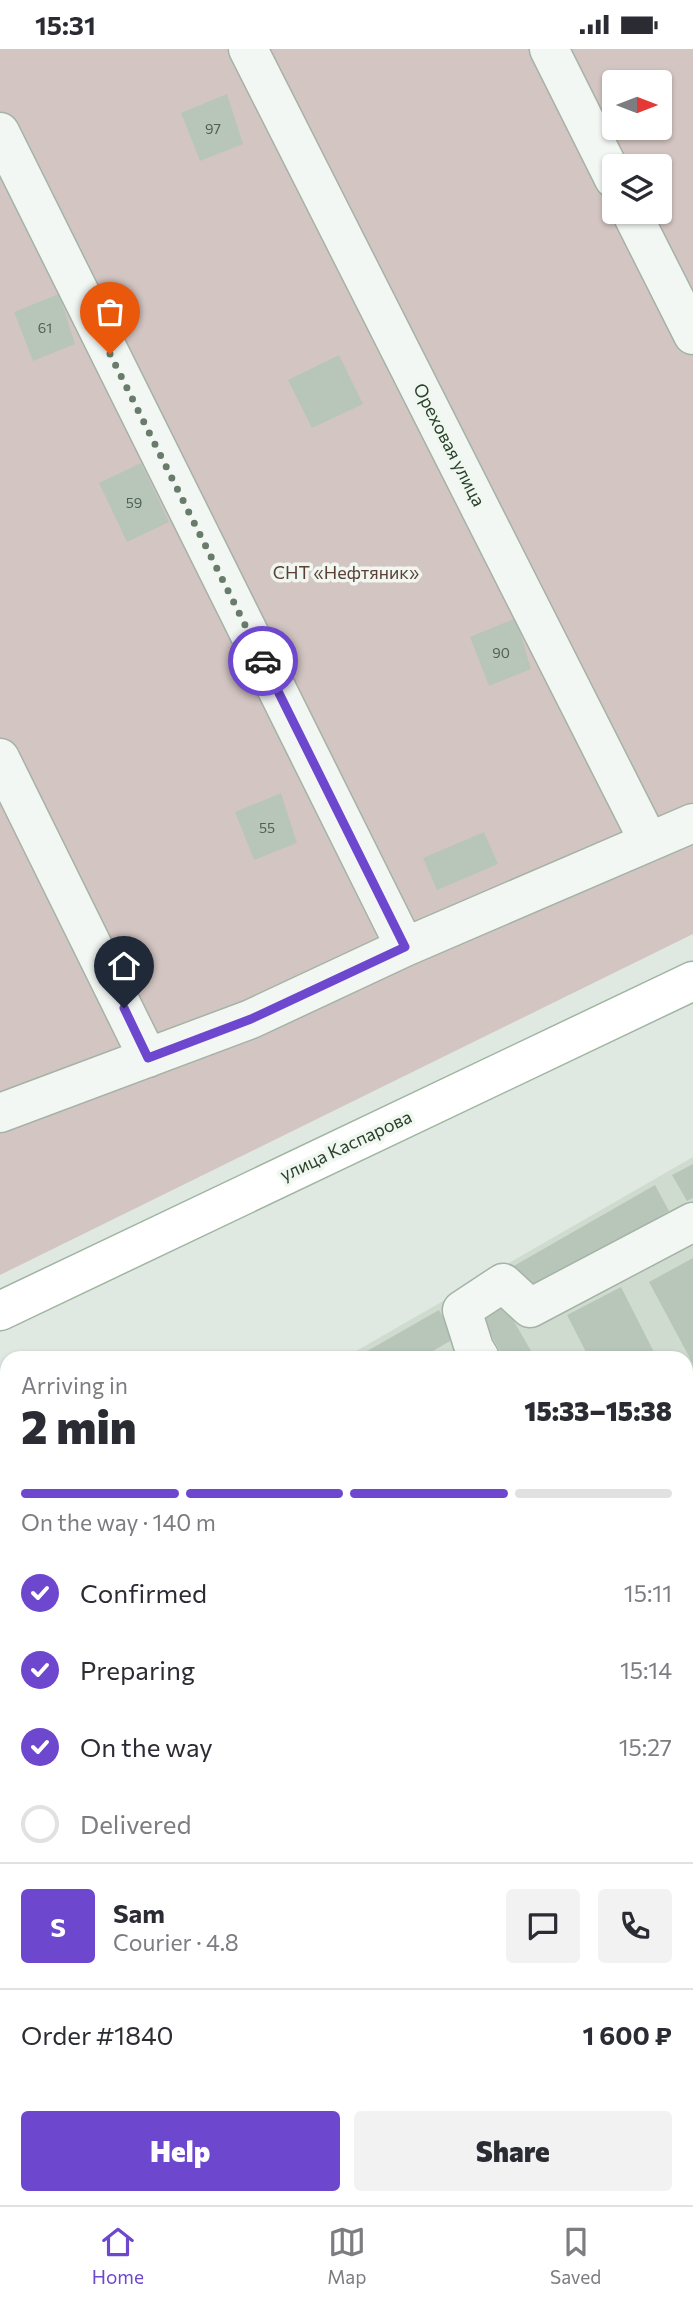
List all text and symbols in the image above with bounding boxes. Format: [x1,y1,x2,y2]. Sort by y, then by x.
text: 15:31 [35,9,96,40]
north arrow [602,70,672,140]
map controls [602,70,672,224]
house number: 97 [205,120,221,137]
button: layers [602,154,672,224]
pin [80,282,140,354]
icon: bag [91,293,129,331]
house number: 61 [38,319,52,336]
street label: Ореховая улица [409,379,490,510]
house number: 59 [126,494,142,511]
park label: СНТ «Нефтяник» [273,561,419,583]
courier [228,626,298,696]
icon: car [244,642,282,680]
house number: 90 [492,644,510,661]
house number: 55 [259,819,275,836]
pin [94,936,154,1008]
icon: home [105,947,143,985]
street label: улица Каспарова [276,1105,415,1185]
text: Arriving in [21,1371,128,1399]
text: 15:33–15:38 [524,1395,672,1426]
text: 2 min [21,1397,137,1453]
text: On the way · 140 m [21,1508,216,1536]
icon: check [21,1574,59,1612]
text: Confirmed [80,1577,207,1608]
text: 15:11 [624,1579,672,1607]
icon: check [21,1651,59,1689]
text: Preparing [80,1654,195,1685]
text: 15:14 [620,1656,672,1684]
icon: check [21,1728,59,1766]
text: On the way [80,1731,213,1762]
text: 15:27 [619,1733,672,1761]
text: Delivered [80,1808,191,1839]
button: chat [506,1889,580,1963]
button: phone [598,1889,672,1963]
text: Sam [113,1897,165,1928]
text: S [50,1911,66,1942]
text: Courier · 4.8 [113,1928,239,1956]
text: Order #1840 [21,2019,174,2050]
text: 1 600 ₽ [583,2019,672,2050]
button: Help [21,2111,340,2191]
button: Share [354,2111,672,2191]
tab: Home [92,2223,144,2288]
tab: Map [327,2223,367,2288]
tab: Saved [550,2223,601,2288]

